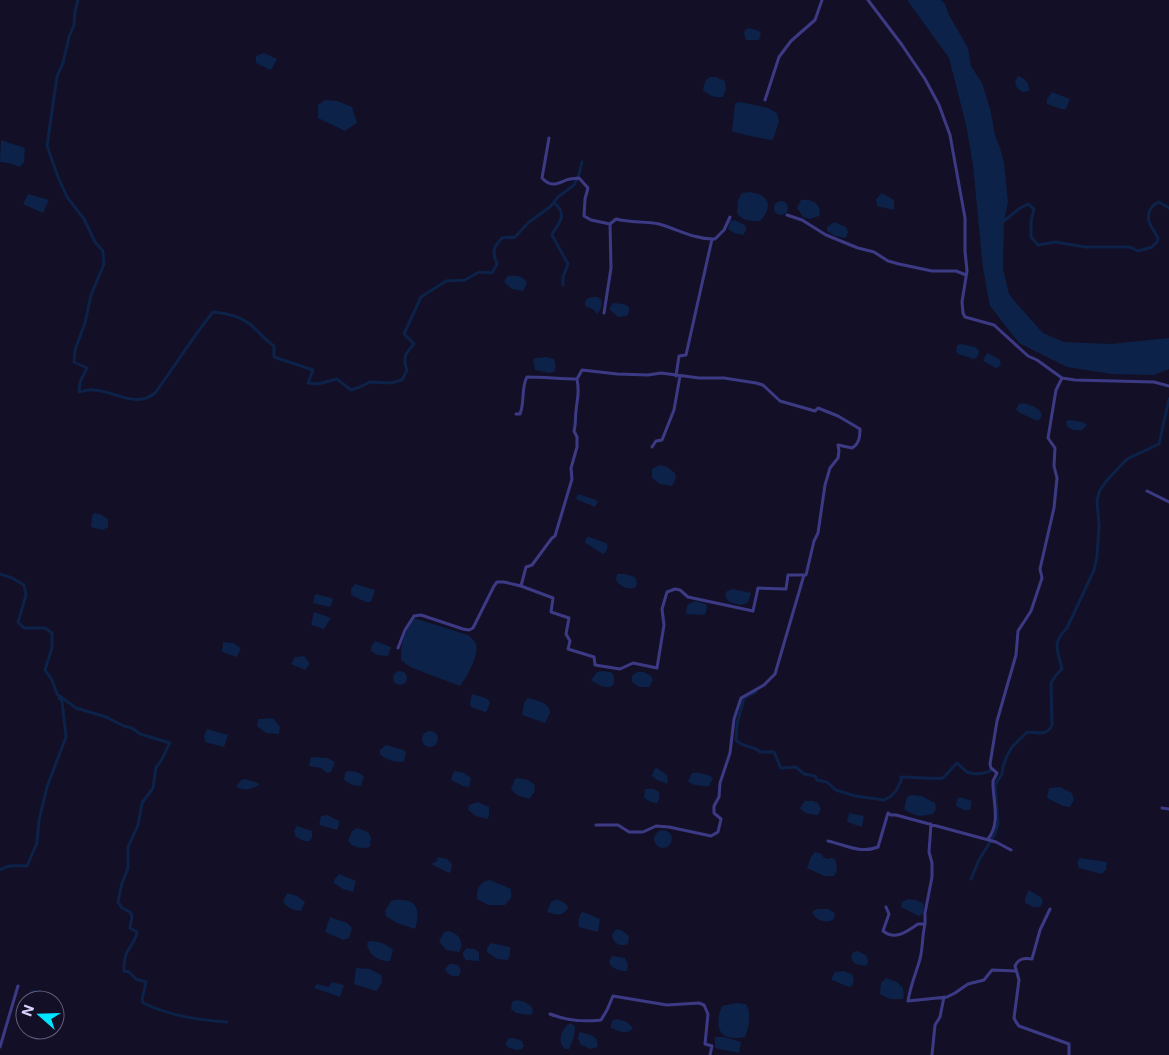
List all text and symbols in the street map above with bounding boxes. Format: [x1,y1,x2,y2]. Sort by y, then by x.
north arrow [15,990,65,1040]
text: N [18,1002,37,1018]

